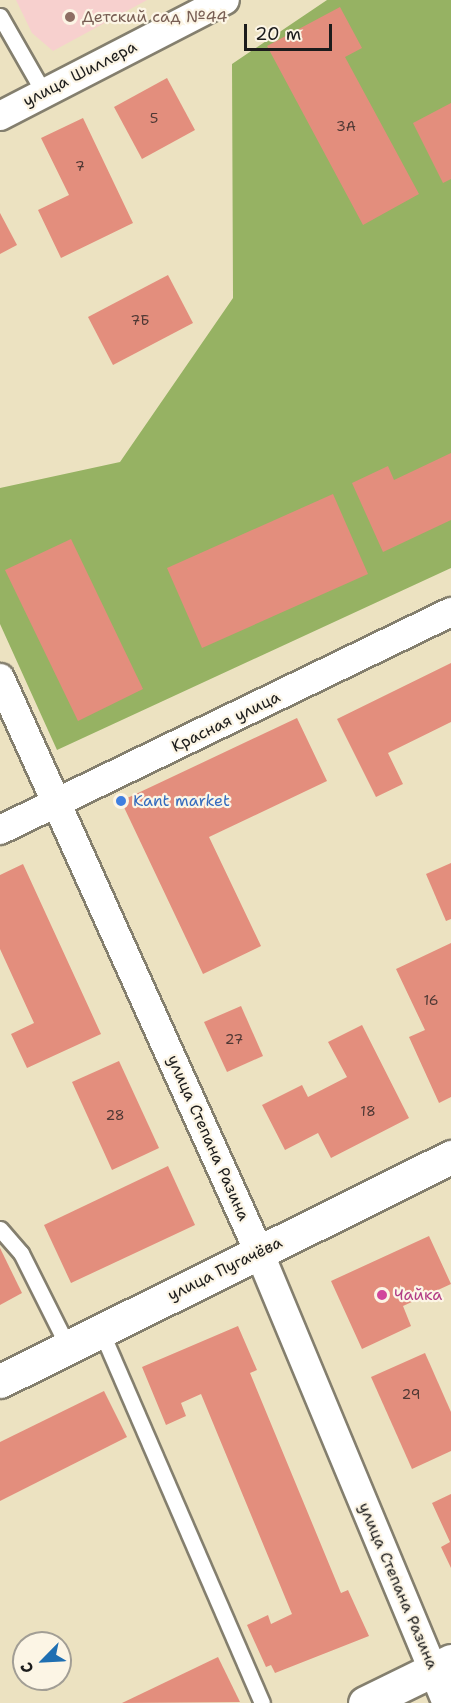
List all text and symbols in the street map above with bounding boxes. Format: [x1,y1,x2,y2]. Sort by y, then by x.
place label: Детский сад №44 [82,7,227,27]
marker: Детский сад №44 [63,10,77,24]
scale bar [247,12,336,50]
text: 20 m [255,22,301,46]
street label: улица Шиллера [20,37,140,111]
house number: 5 [150,110,158,126]
house number: 3А [336,118,356,134]
house number: 7 [75,158,85,174]
house number: 7Б [130,312,150,328]
street label: Красная улица [169,687,283,757]
place label: Kant market [133,791,230,811]
marker: Kant market [114,794,128,808]
house number: 16 [423,992,439,1008]
house number: 27 [225,1031,243,1047]
street label: улица Степана Разина [163,1052,253,1224]
house number: 18 [360,1103,376,1119]
house number: 28 [105,1107,125,1123]
street label: улица Пугачёва [165,1233,285,1305]
place label: Чайка [394,1285,442,1305]
marker: Чайка [375,1288,389,1302]
house number: 29 [402,1386,420,1402]
street label: улица Степана Разина [354,1500,442,1672]
north arrow [12,1631,72,1691]
text: С [15,1659,39,1676]

